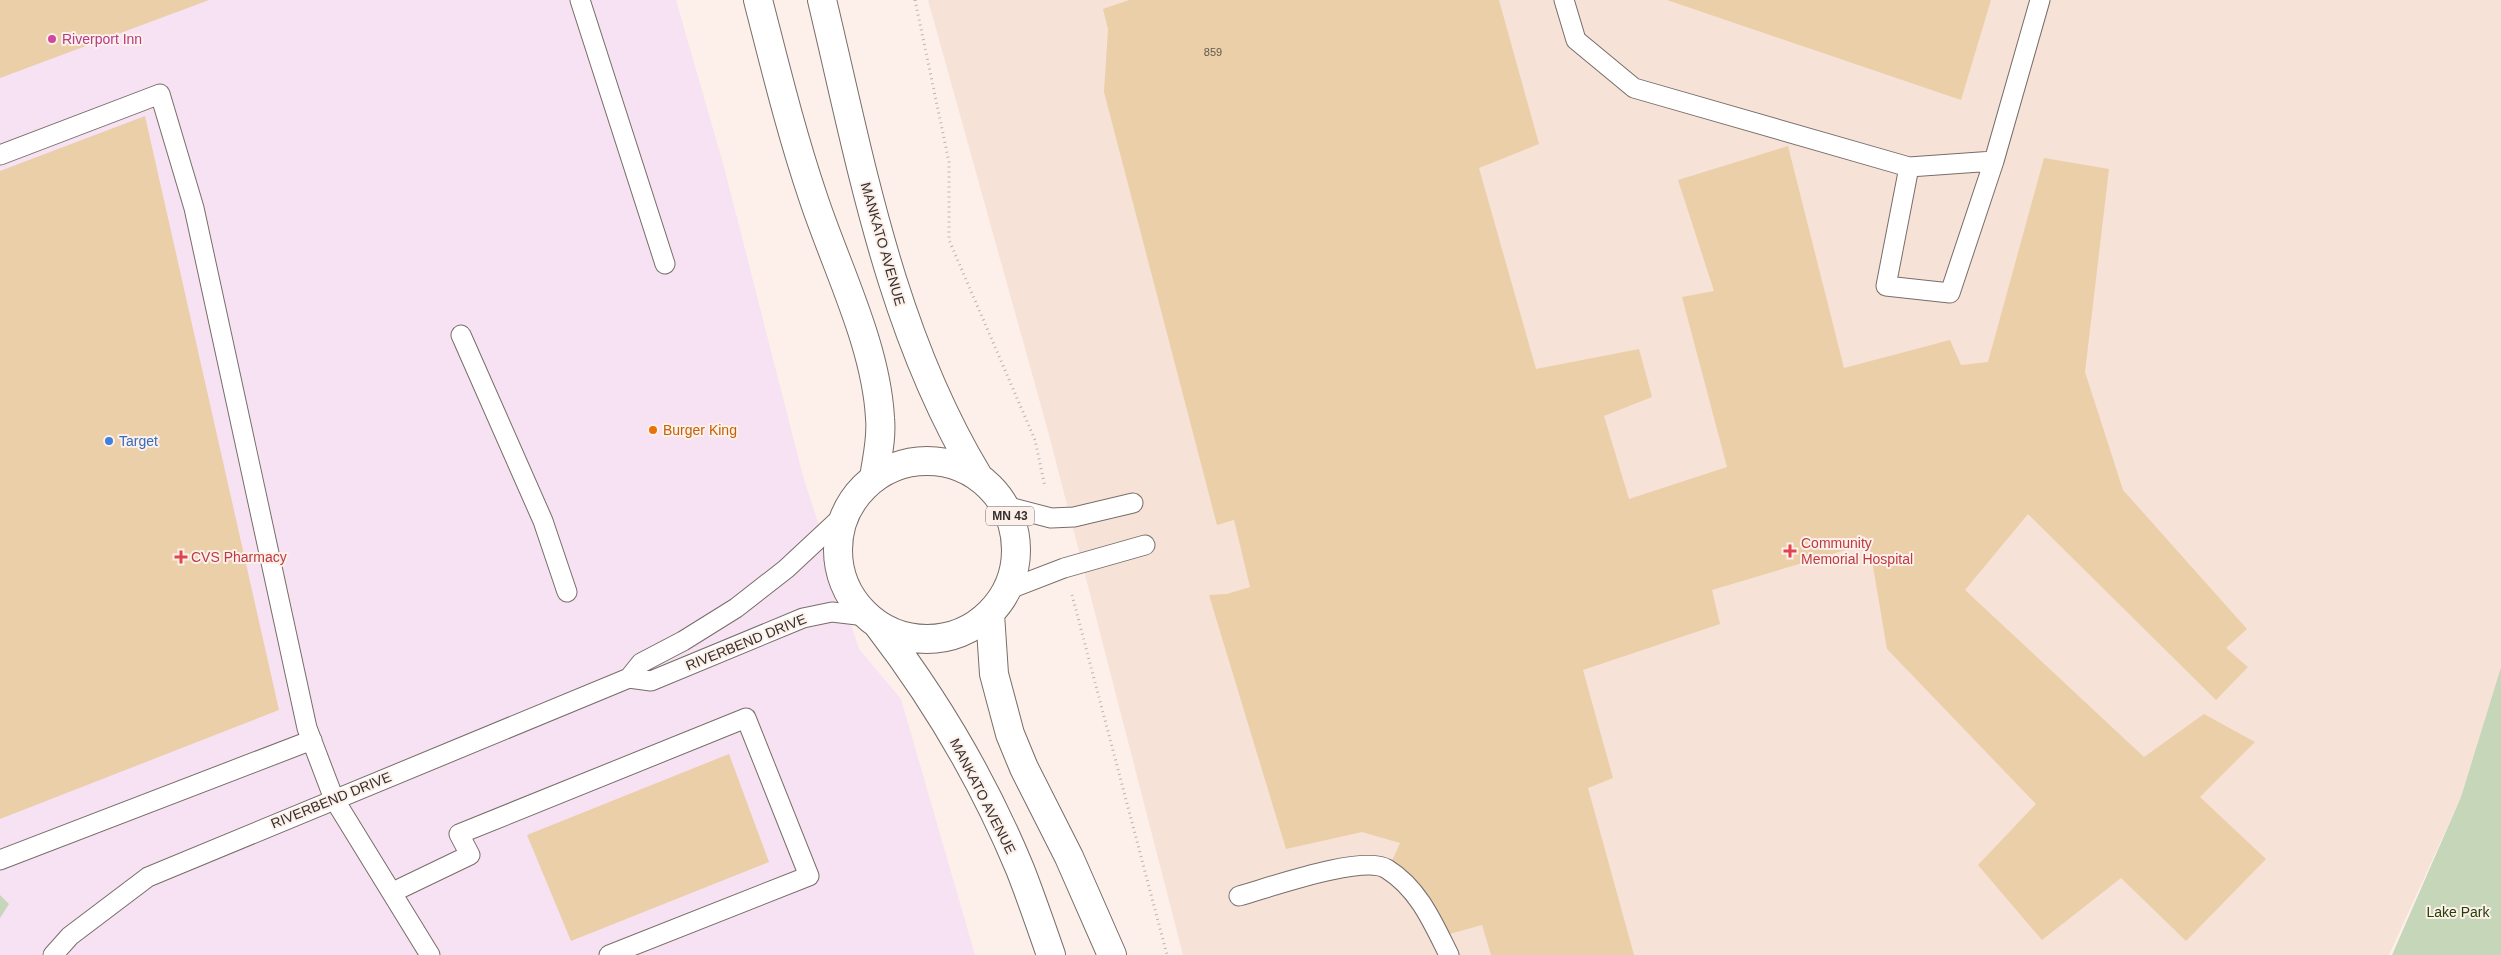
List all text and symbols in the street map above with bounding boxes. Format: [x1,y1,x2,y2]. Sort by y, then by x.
place label: Riverport Inn [62,31,142,47]
marker: Riverport Inn [46,33,58,45]
house number: 859 [1204,46,1222,58]
street label: MANKATO AVENUE [858,180,908,308]
place label: Burger King [663,422,737,438]
marker: Burger King [647,424,659,436]
place label: Target [119,433,158,449]
marker: Target [103,435,115,447]
road number: MN 43 [986,506,1034,526]
place label: Community Memorial Hospital [1801,535,1913,567]
marker: Community Memorial Hospital [1783,544,1797,558]
place label: CVS Pharmacy [191,549,287,565]
marker: CVS Pharmacy [175,551,187,563]
street label: RIVERBEND DRIVE [683,611,809,673]
street label: MANKATO AVENUE [947,736,1019,856]
street label: RIVERBEND DRIVE [268,769,394,831]
park label: Lake Park [2426,904,2491,920]

